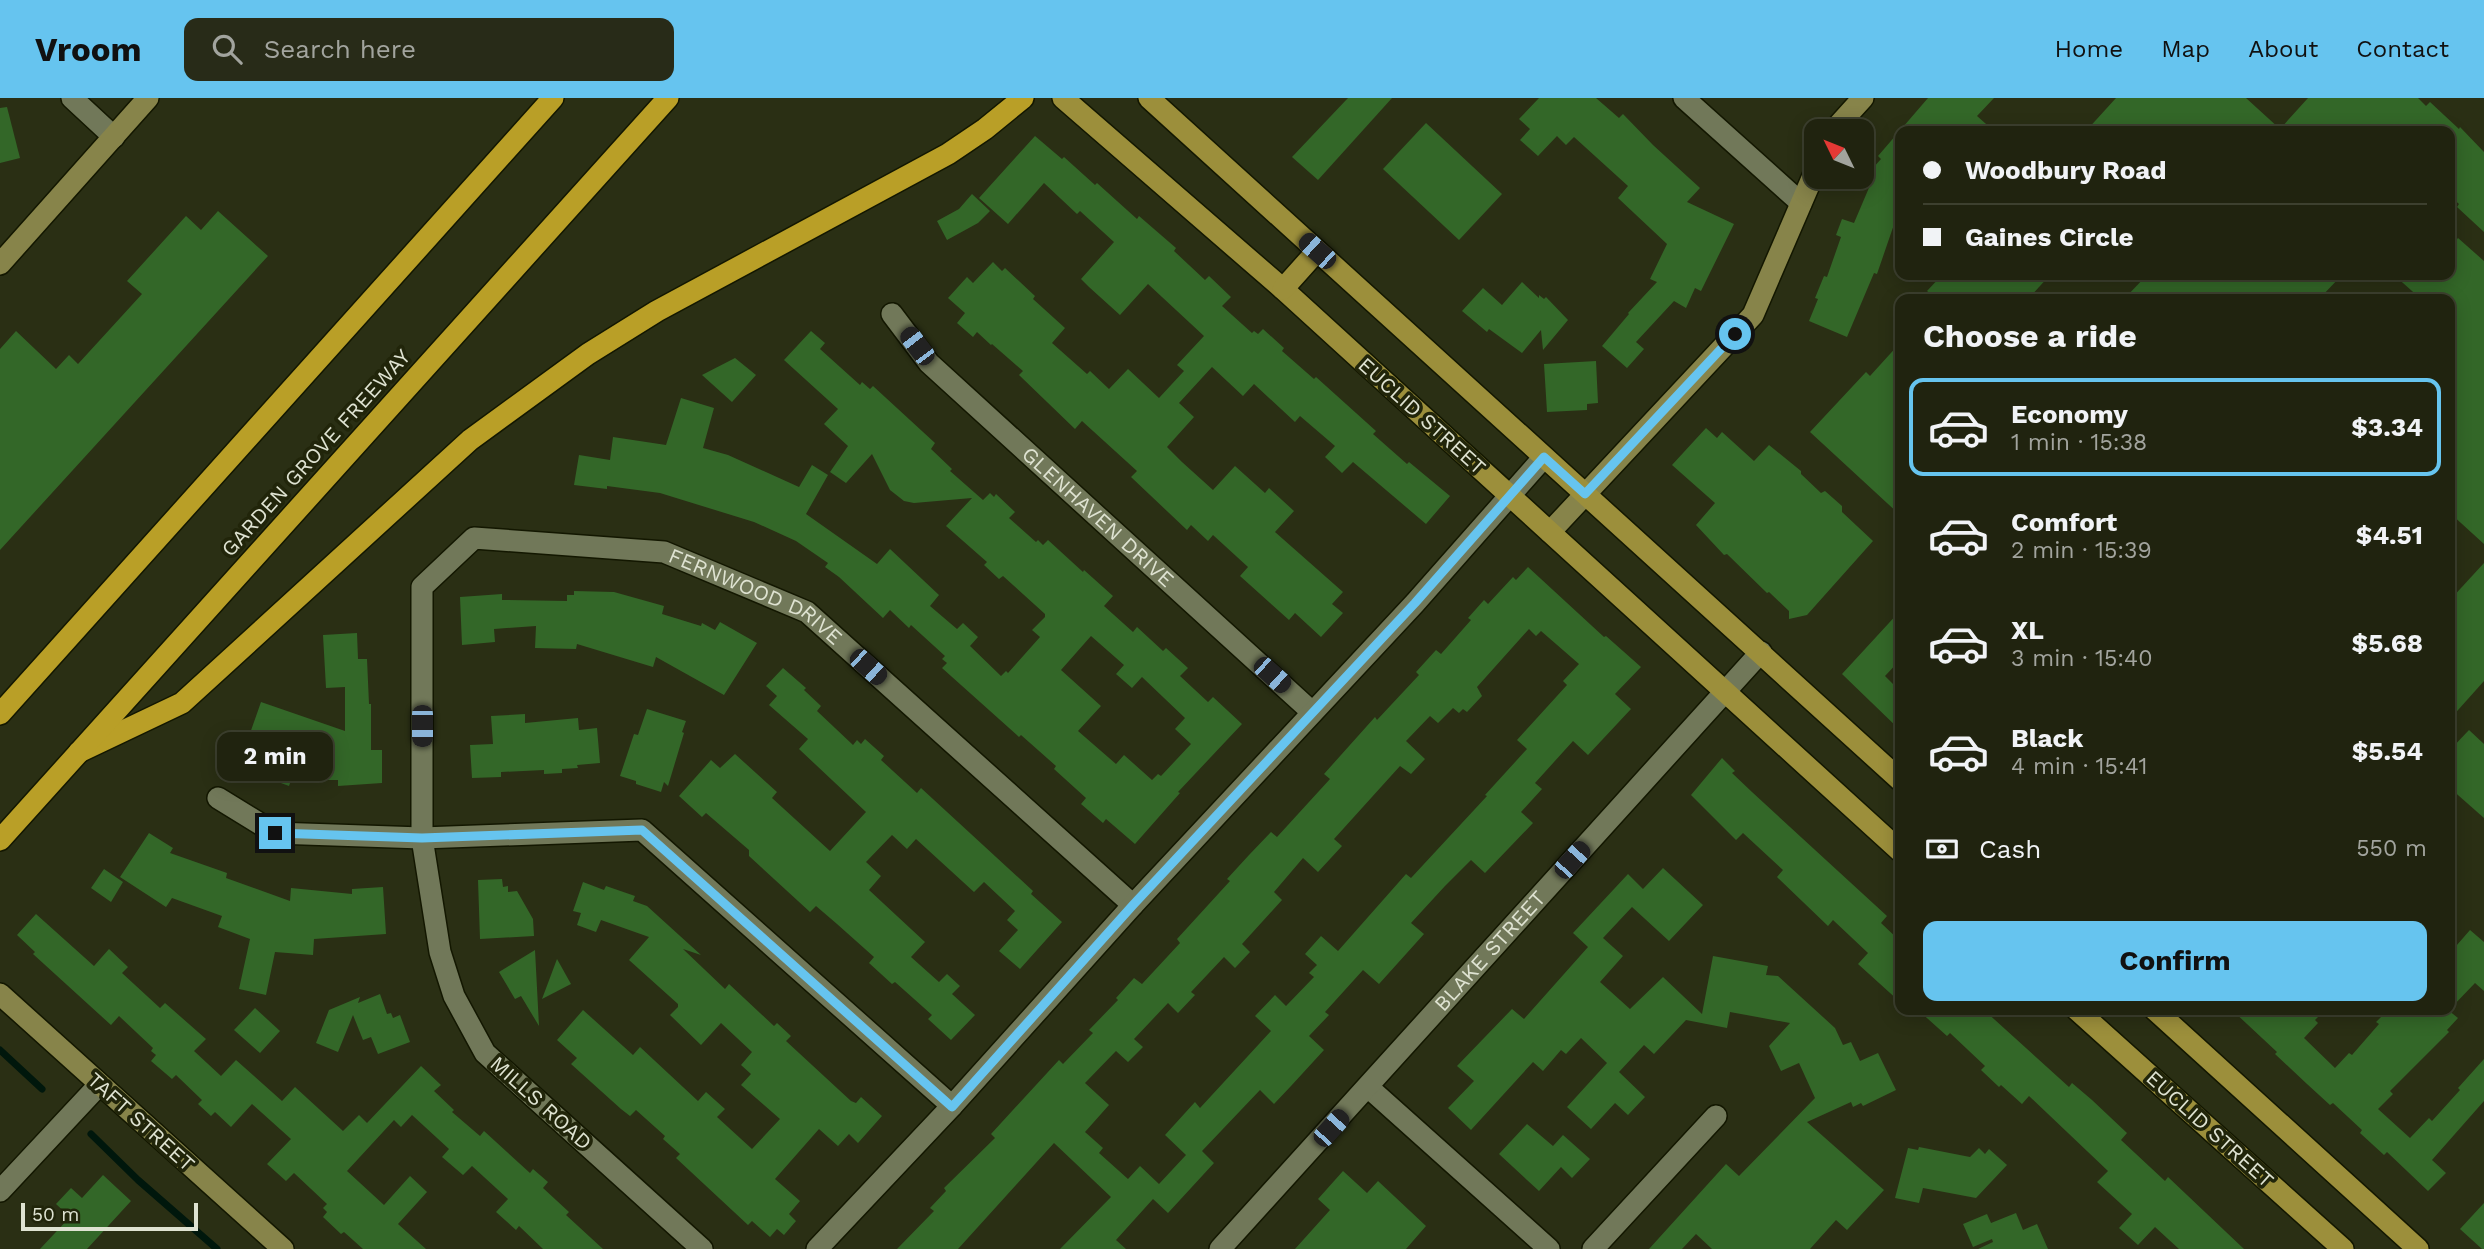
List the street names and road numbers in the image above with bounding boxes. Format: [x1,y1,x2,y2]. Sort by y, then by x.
street label: GARDEN GROVE FREEWAY [216,344,415,561]
street label: EUCLID STREET [1354,352,1491,480]
street label: GLENHAVEN DRIVE [1017,441,1179,592]
street label: FERNWOOD DRIVE [665,542,848,650]
street label: BLAKE STREET [1429,885,1551,1016]
street label: MILLS ROAD [485,1051,597,1155]
street label: EUCLID STREET [2142,1065,2279,1193]
street label: TAFT STREET [83,1067,200,1177]

